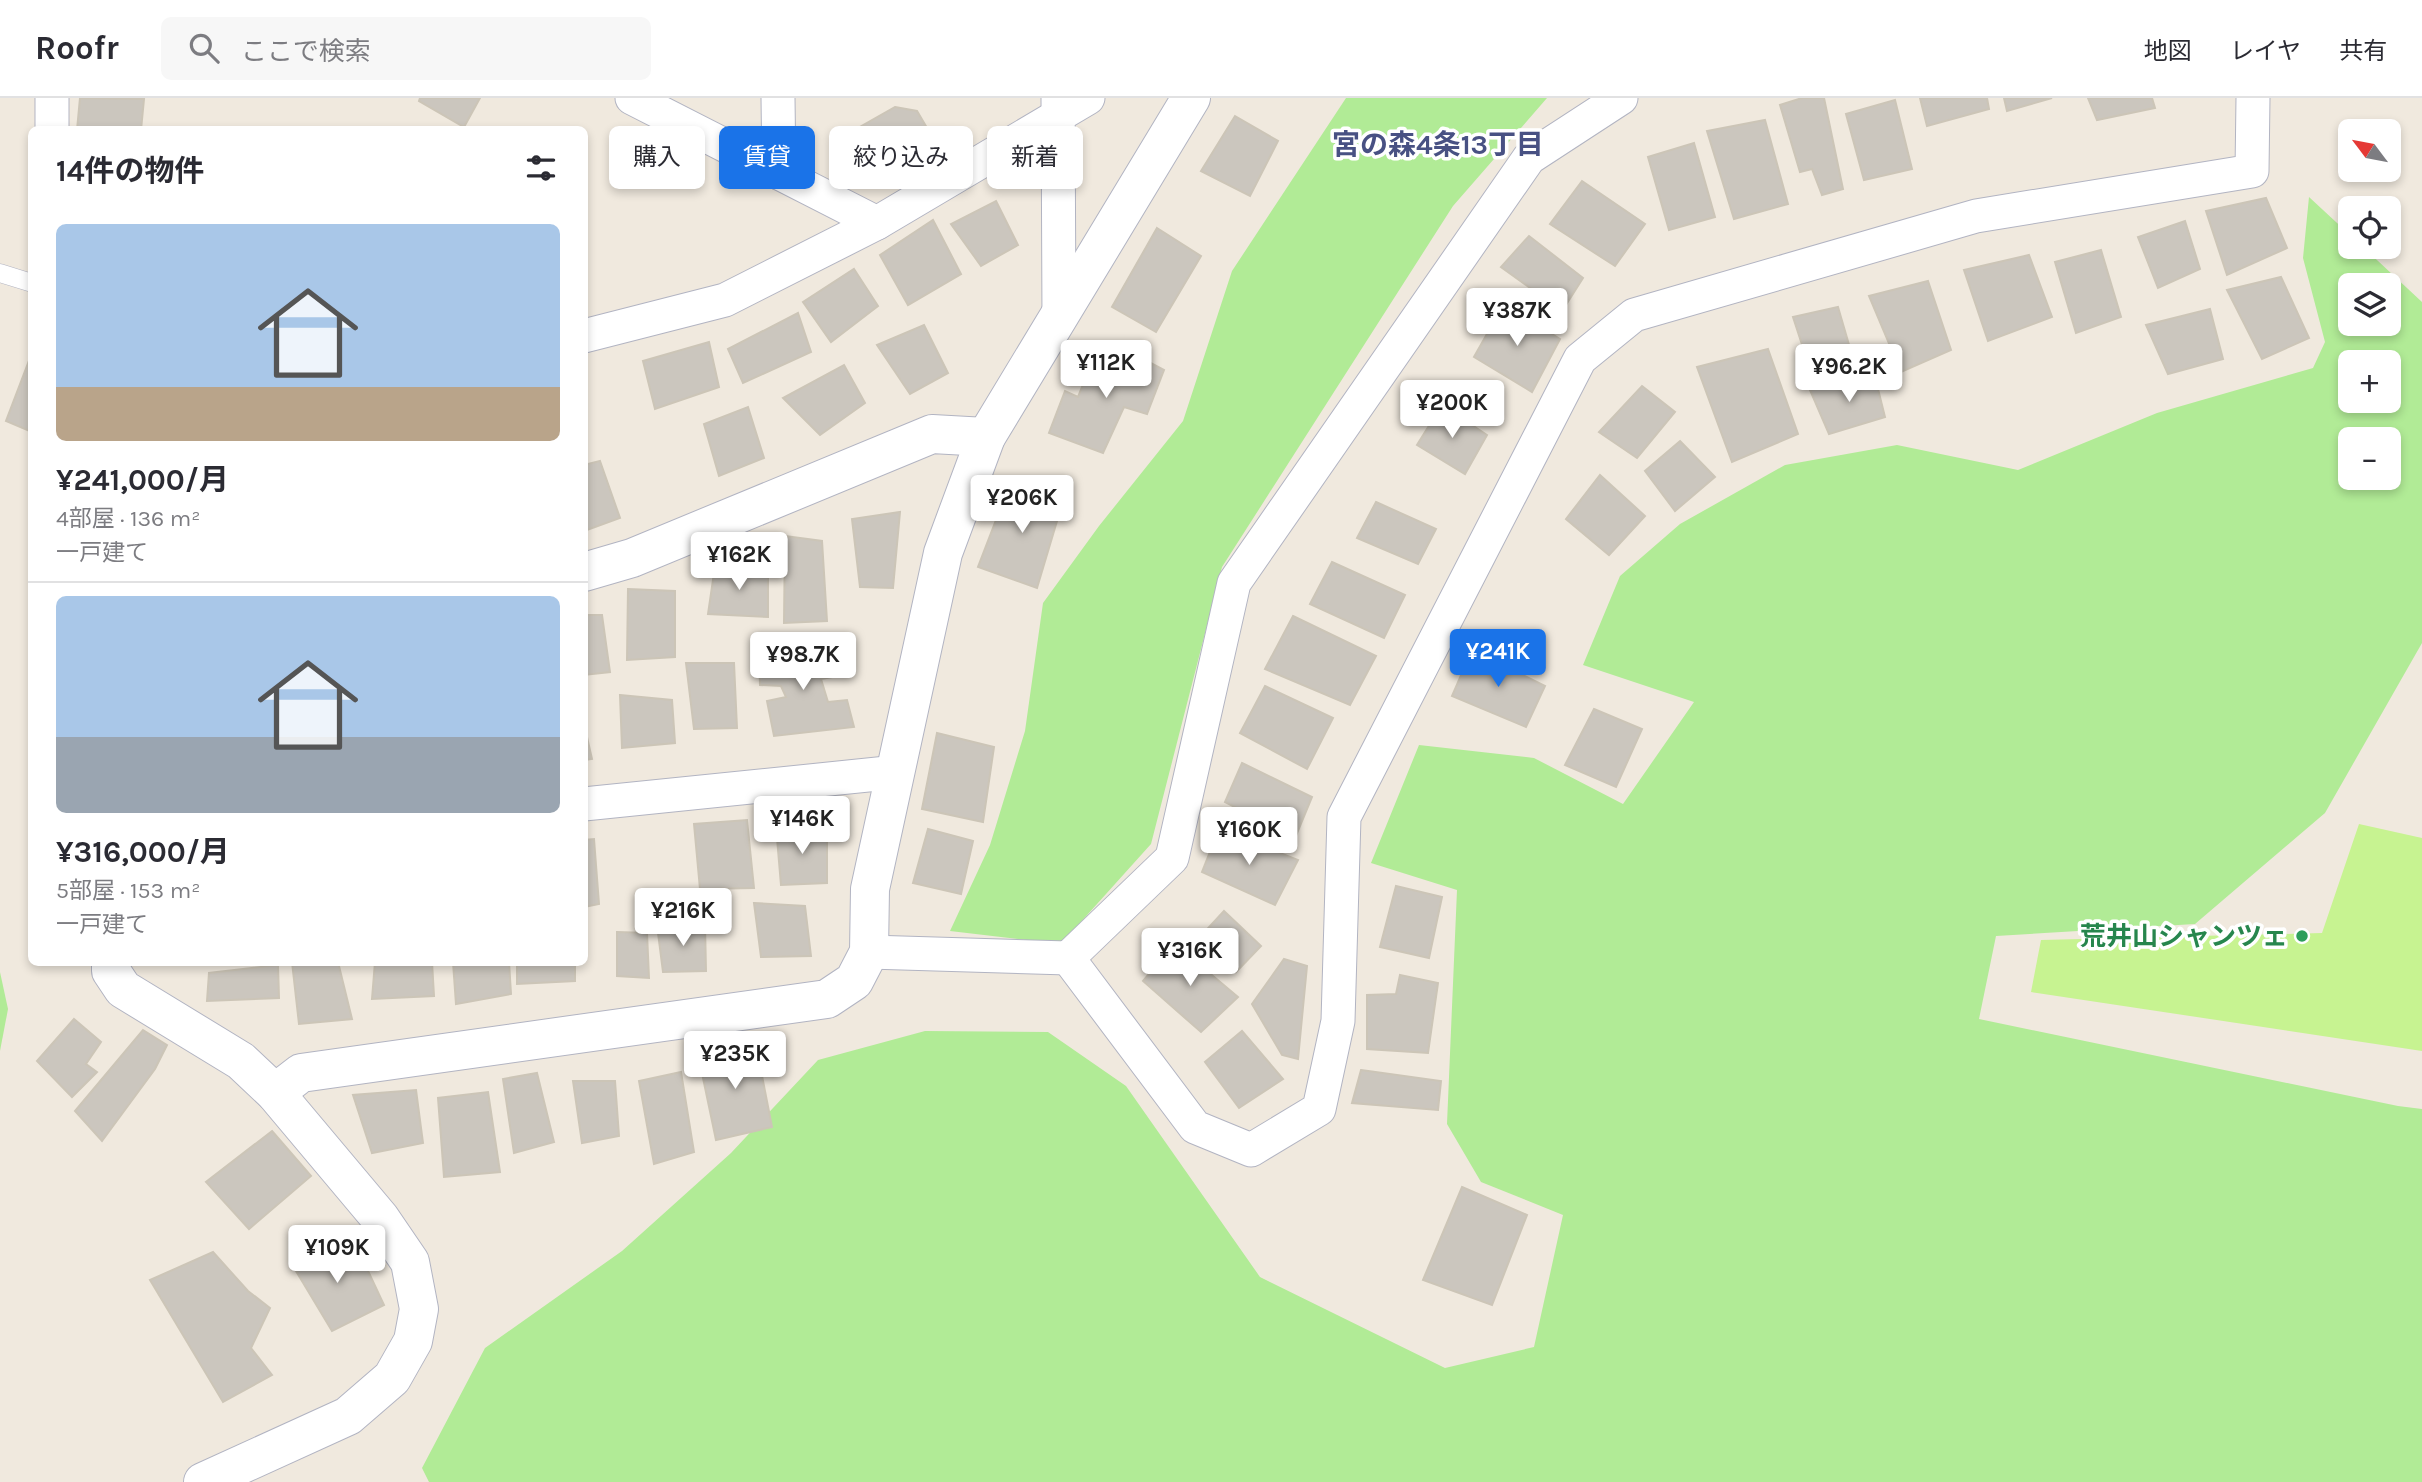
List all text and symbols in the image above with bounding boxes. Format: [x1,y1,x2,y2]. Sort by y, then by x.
search box [161,17,651,80]
text: Roofr [35,29,119,67]
icon: search [185,29,223,67]
text: ここで検索 [241,36,371,67]
text: 地図 [2144,37,2192,65]
text: レイヤ [2230,37,2301,65]
text: 共有 [2339,37,2387,65]
north arrow [2338,119,2401,182]
map controls [2338,119,2401,490]
chip: 購入 [609,126,705,189]
chip: 賃貸 [719,126,815,189]
chip: 絞り込み [829,126,973,189]
chip: 新着 [987,126,1083,189]
district label: 宮の森4条13丁目 [1332,128,1544,161]
icon: filters [522,149,560,187]
text: 14件の物件 [56,153,205,189]
button: locate [2338,196,2401,259]
icon: home [245,270,371,396]
button: layers [2338,273,2401,336]
pin: ¥387K [1468,288,1566,348]
text: ¥387K [1482,297,1552,324]
pin: ¥112K [1057,341,1155,400]
pin: ¥96.2K [1792,344,1906,404]
text: ¥112K [1077,349,1135,376]
button: + [2338,350,2401,413]
text: ¥96.2K [1811,353,1887,380]
pin: ¥200K [1403,380,1501,440]
text: ¥200K [1416,389,1488,416]
button: − [2338,427,2401,490]
text: ¥241,000/月 [56,462,229,498]
pin: ¥206K [973,476,1071,535]
text: ¥206K [987,484,1057,511]
text: 4部屋 · 136 m² [56,505,200,532]
pin: ¥162K [690,532,788,592]
text: 一戸建て [56,539,148,566]
text: ¥162K [707,541,771,568]
pin: ¥241K [1449,630,1547,689]
pin: ¥98.7K [746,632,860,692]
text: ¥241K [1466,638,1530,665]
text: ¥98.7K [766,641,840,668]
icon: home [245,642,371,768]
pin: ¥146K [753,796,851,856]
text: ¥146K [770,805,834,832]
pin: ¥160K [1200,808,1298,867]
text: ¥160K [1216,816,1282,843]
text: ¥316,000/月 [56,834,230,870]
text: 5部屋 · 153 m² [56,877,200,904]
pin: ¥216K [634,888,732,948]
text: ¥216K [651,897,715,924]
text: 一戸建て [56,911,148,938]
place label: 荒井山シャンツェ [2080,921,2288,952]
pin: ¥316K [1141,928,1239,988]
marker: 荒井山シャンツェ [2294,928,2310,944]
text: ¥316K [1158,937,1223,964]
pin: ¥235K [686,1032,784,1091]
text: ¥235K [700,1040,770,1067]
pin: ¥109K [288,1226,386,1285]
text: ¥109K [304,1234,370,1261]

